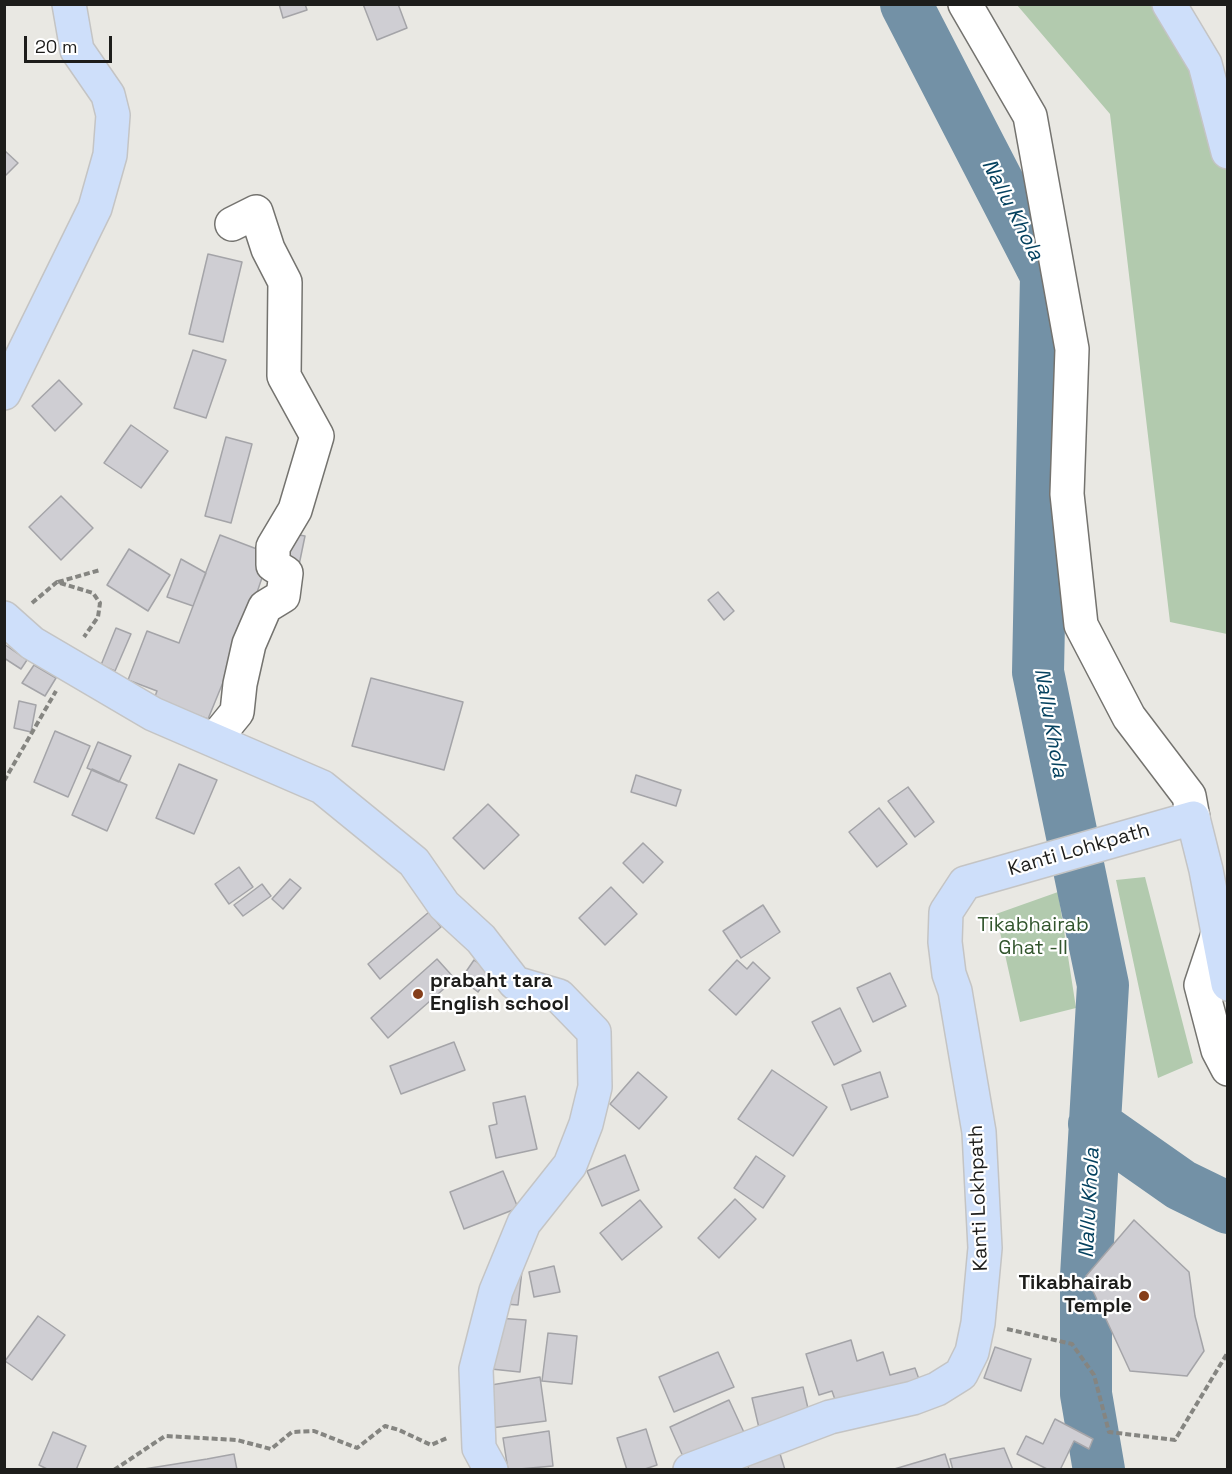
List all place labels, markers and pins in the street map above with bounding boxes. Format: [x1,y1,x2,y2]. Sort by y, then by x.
place label: prabaht tara English school [430,970,569,1017]
marker: prabaht tara English school [411,987,425,1001]
place label: Tikabhairab Temple [1019,1272,1132,1319]
marker: Tikabhairab Temple [1137,1289,1151,1303]

